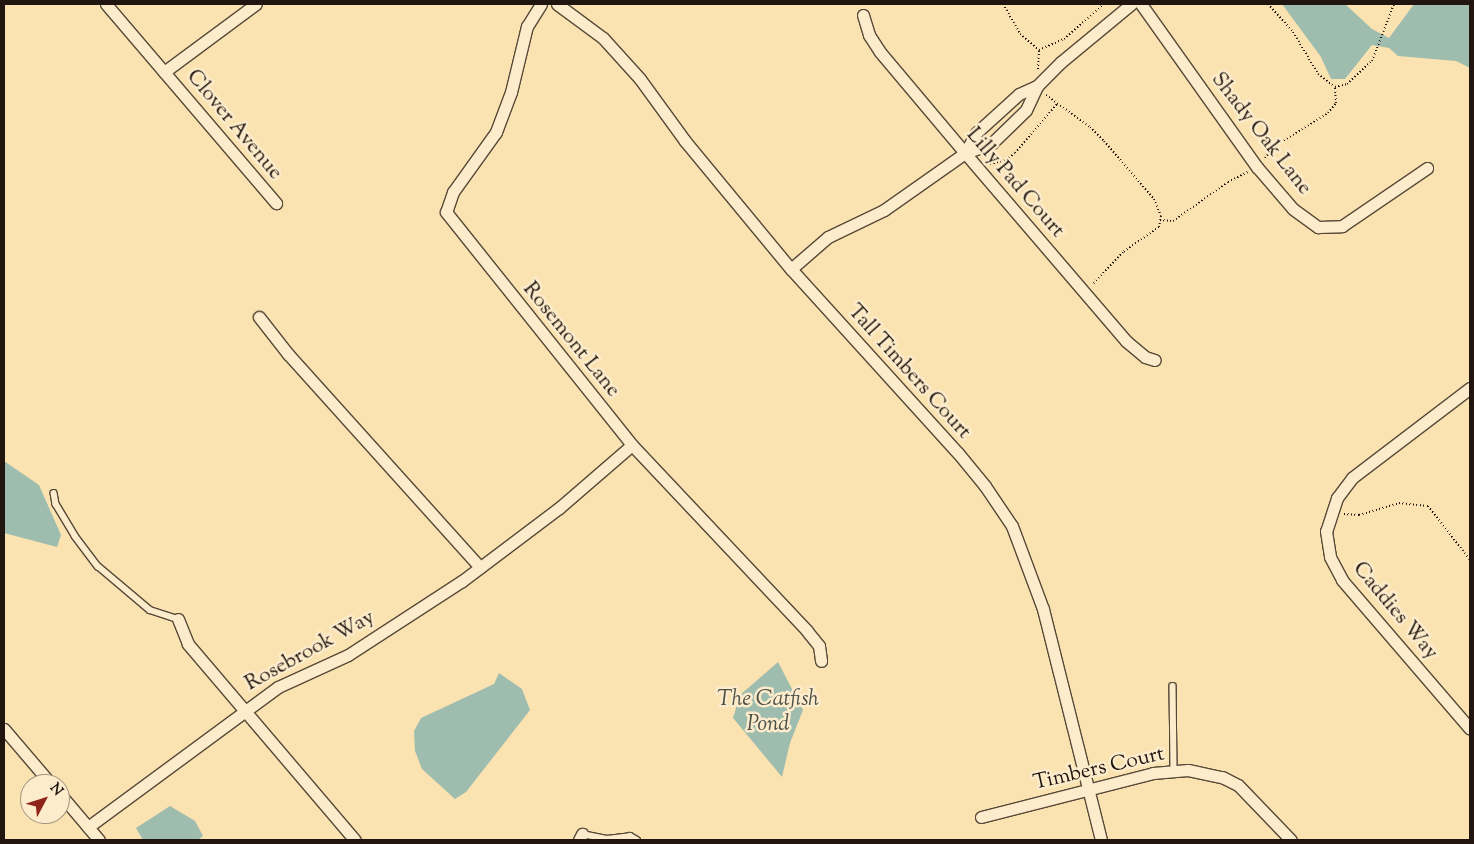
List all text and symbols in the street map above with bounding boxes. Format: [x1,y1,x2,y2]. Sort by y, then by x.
street label: Clover Avenue [181,65,287,185]
street label: Shady Oak Lane [1205,68,1317,200]
street label: Lilly Pad Court [960,123,1070,243]
street label: Rosemont Lane [517,277,625,403]
street label: Tall Timbers Court [842,299,976,445]
street label: Caddies Way [1347,557,1443,665]
street label: Rosebrook Way [241,605,379,697]
water label: The Catfish Pond [717,687,819,738]
street label: Timbers Court [1031,742,1167,796]
north arrow [20,774,70,824]
text: N [44,779,67,801]

